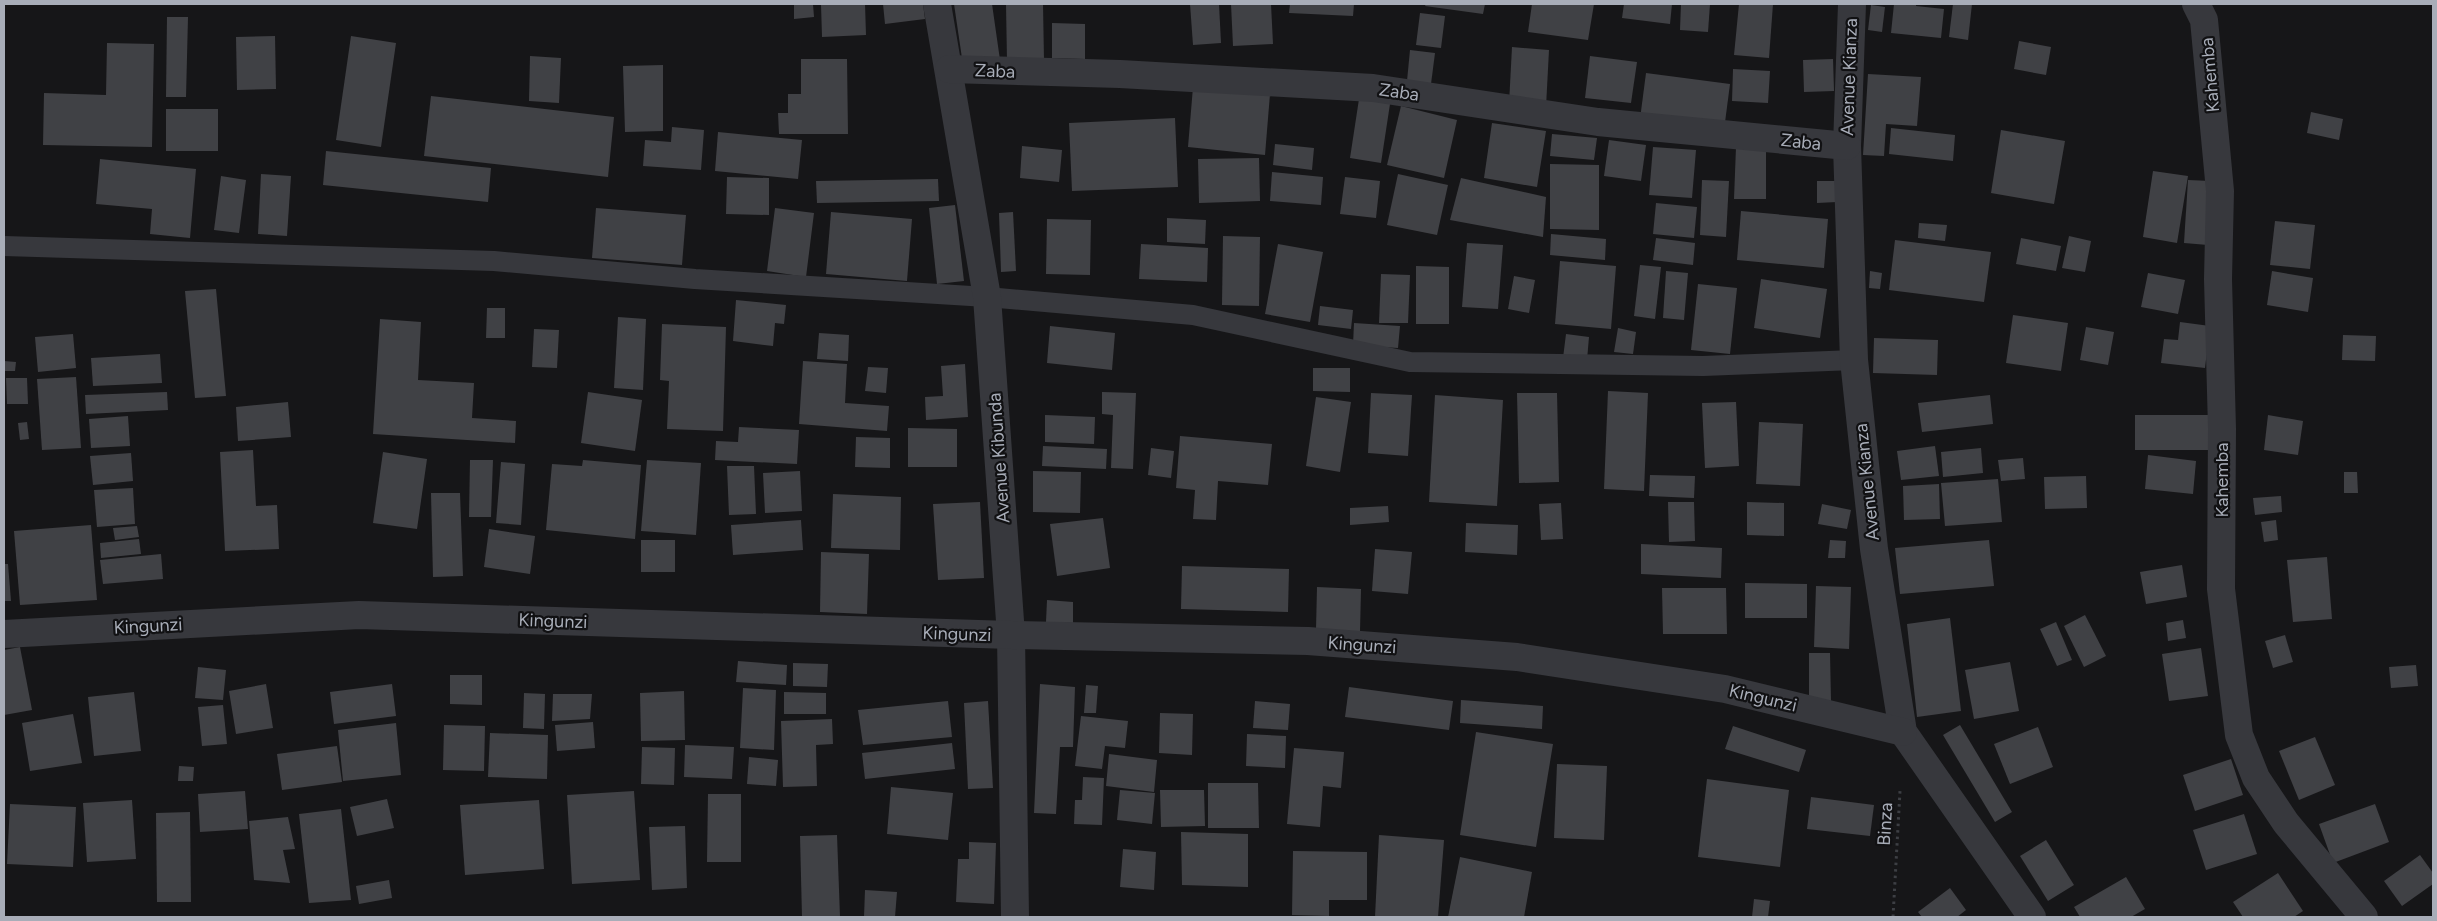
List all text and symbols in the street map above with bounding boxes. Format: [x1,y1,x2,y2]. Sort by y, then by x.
street label: Avenue Kianza [1836,18,1862,136]
street label: Kahemba [2196,37,2224,113]
street label: Zaba [974,59,1016,83]
street label: Zaba [1377,78,1421,106]
street label: Zaba [1780,129,1822,155]
street label: Avenue Kibunda [983,392,1015,524]
street label: Avenue Kianza [1850,422,1884,542]
street label: Kahemba [2211,443,2233,517]
street label: Kingunzi [518,609,588,633]
street label: Kingunzi [113,613,183,639]
street label: Kingunzi [922,622,992,646]
street label: Kingunzi [1327,632,1397,658]
street label: Kingunzi [1727,680,1799,716]
street label: Binza [1873,802,1897,846]

